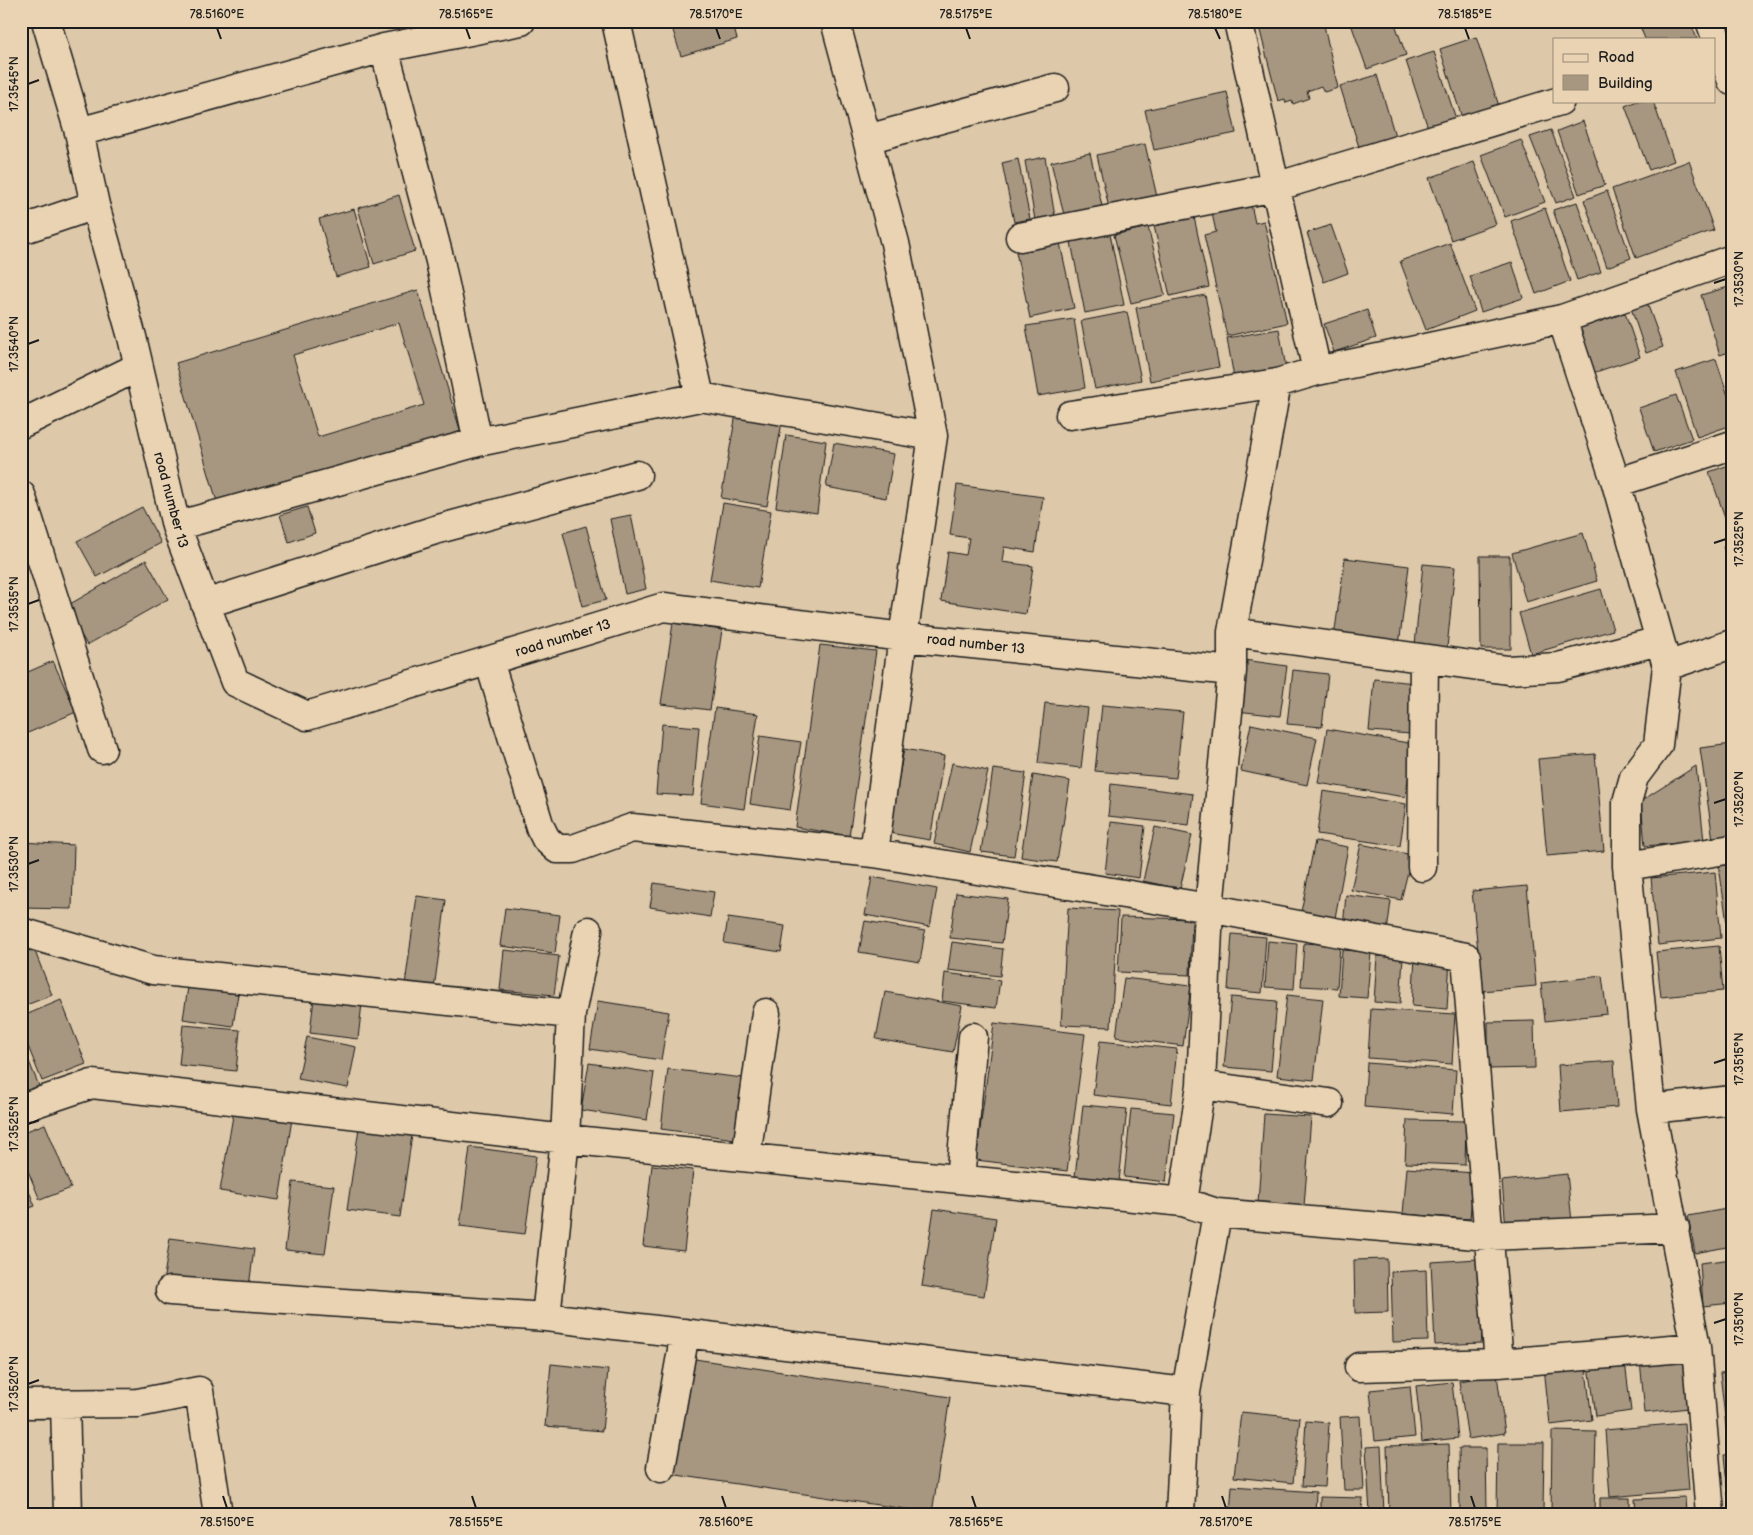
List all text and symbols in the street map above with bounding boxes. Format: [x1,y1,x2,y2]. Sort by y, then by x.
text: 78.5160°E [190,7,244,22]
text: 78.5165°E [439,7,493,22]
text: 78.5170°E [689,7,743,22]
text: 78.5175°E [940,7,992,22]
text: 78.5180°E [1188,7,1242,22]
text: 78.5185°E [1438,7,1492,22]
legend [1553,38,1716,102]
text: Road [1598,48,1634,67]
text: 17.3545°N [7,56,22,112]
text: Building [1598,74,1653,93]
text: 17.3530°N [1732,251,1747,307]
text: 17.3540°N [7,316,22,372]
street label: road number 13 [150,450,192,550]
text: 17.3525°N [1732,511,1747,567]
text: 17.3535°N [7,576,22,632]
street label: road number 13 [513,615,613,661]
street label: road number 13 [926,630,1026,658]
text: 17.3520°N [1732,771,1747,827]
text: 17.3530°N [7,836,22,892]
text: 17.3515°N [1732,1032,1747,1086]
text: 17.3525°N [7,1096,22,1152]
text: 17.3510°N [1732,1292,1747,1346]
text: 17.3520°N [7,1356,22,1412]
text: 78.5150°E [200,1515,254,1530]
text: 78.5155°E [449,1515,503,1530]
text: 78.5160°E [699,1515,753,1530]
text: 78.5165°E [949,1515,1003,1530]
text: 78.5170°E [1199,1515,1253,1530]
text: 78.5175°E [1449,1515,1501,1530]

